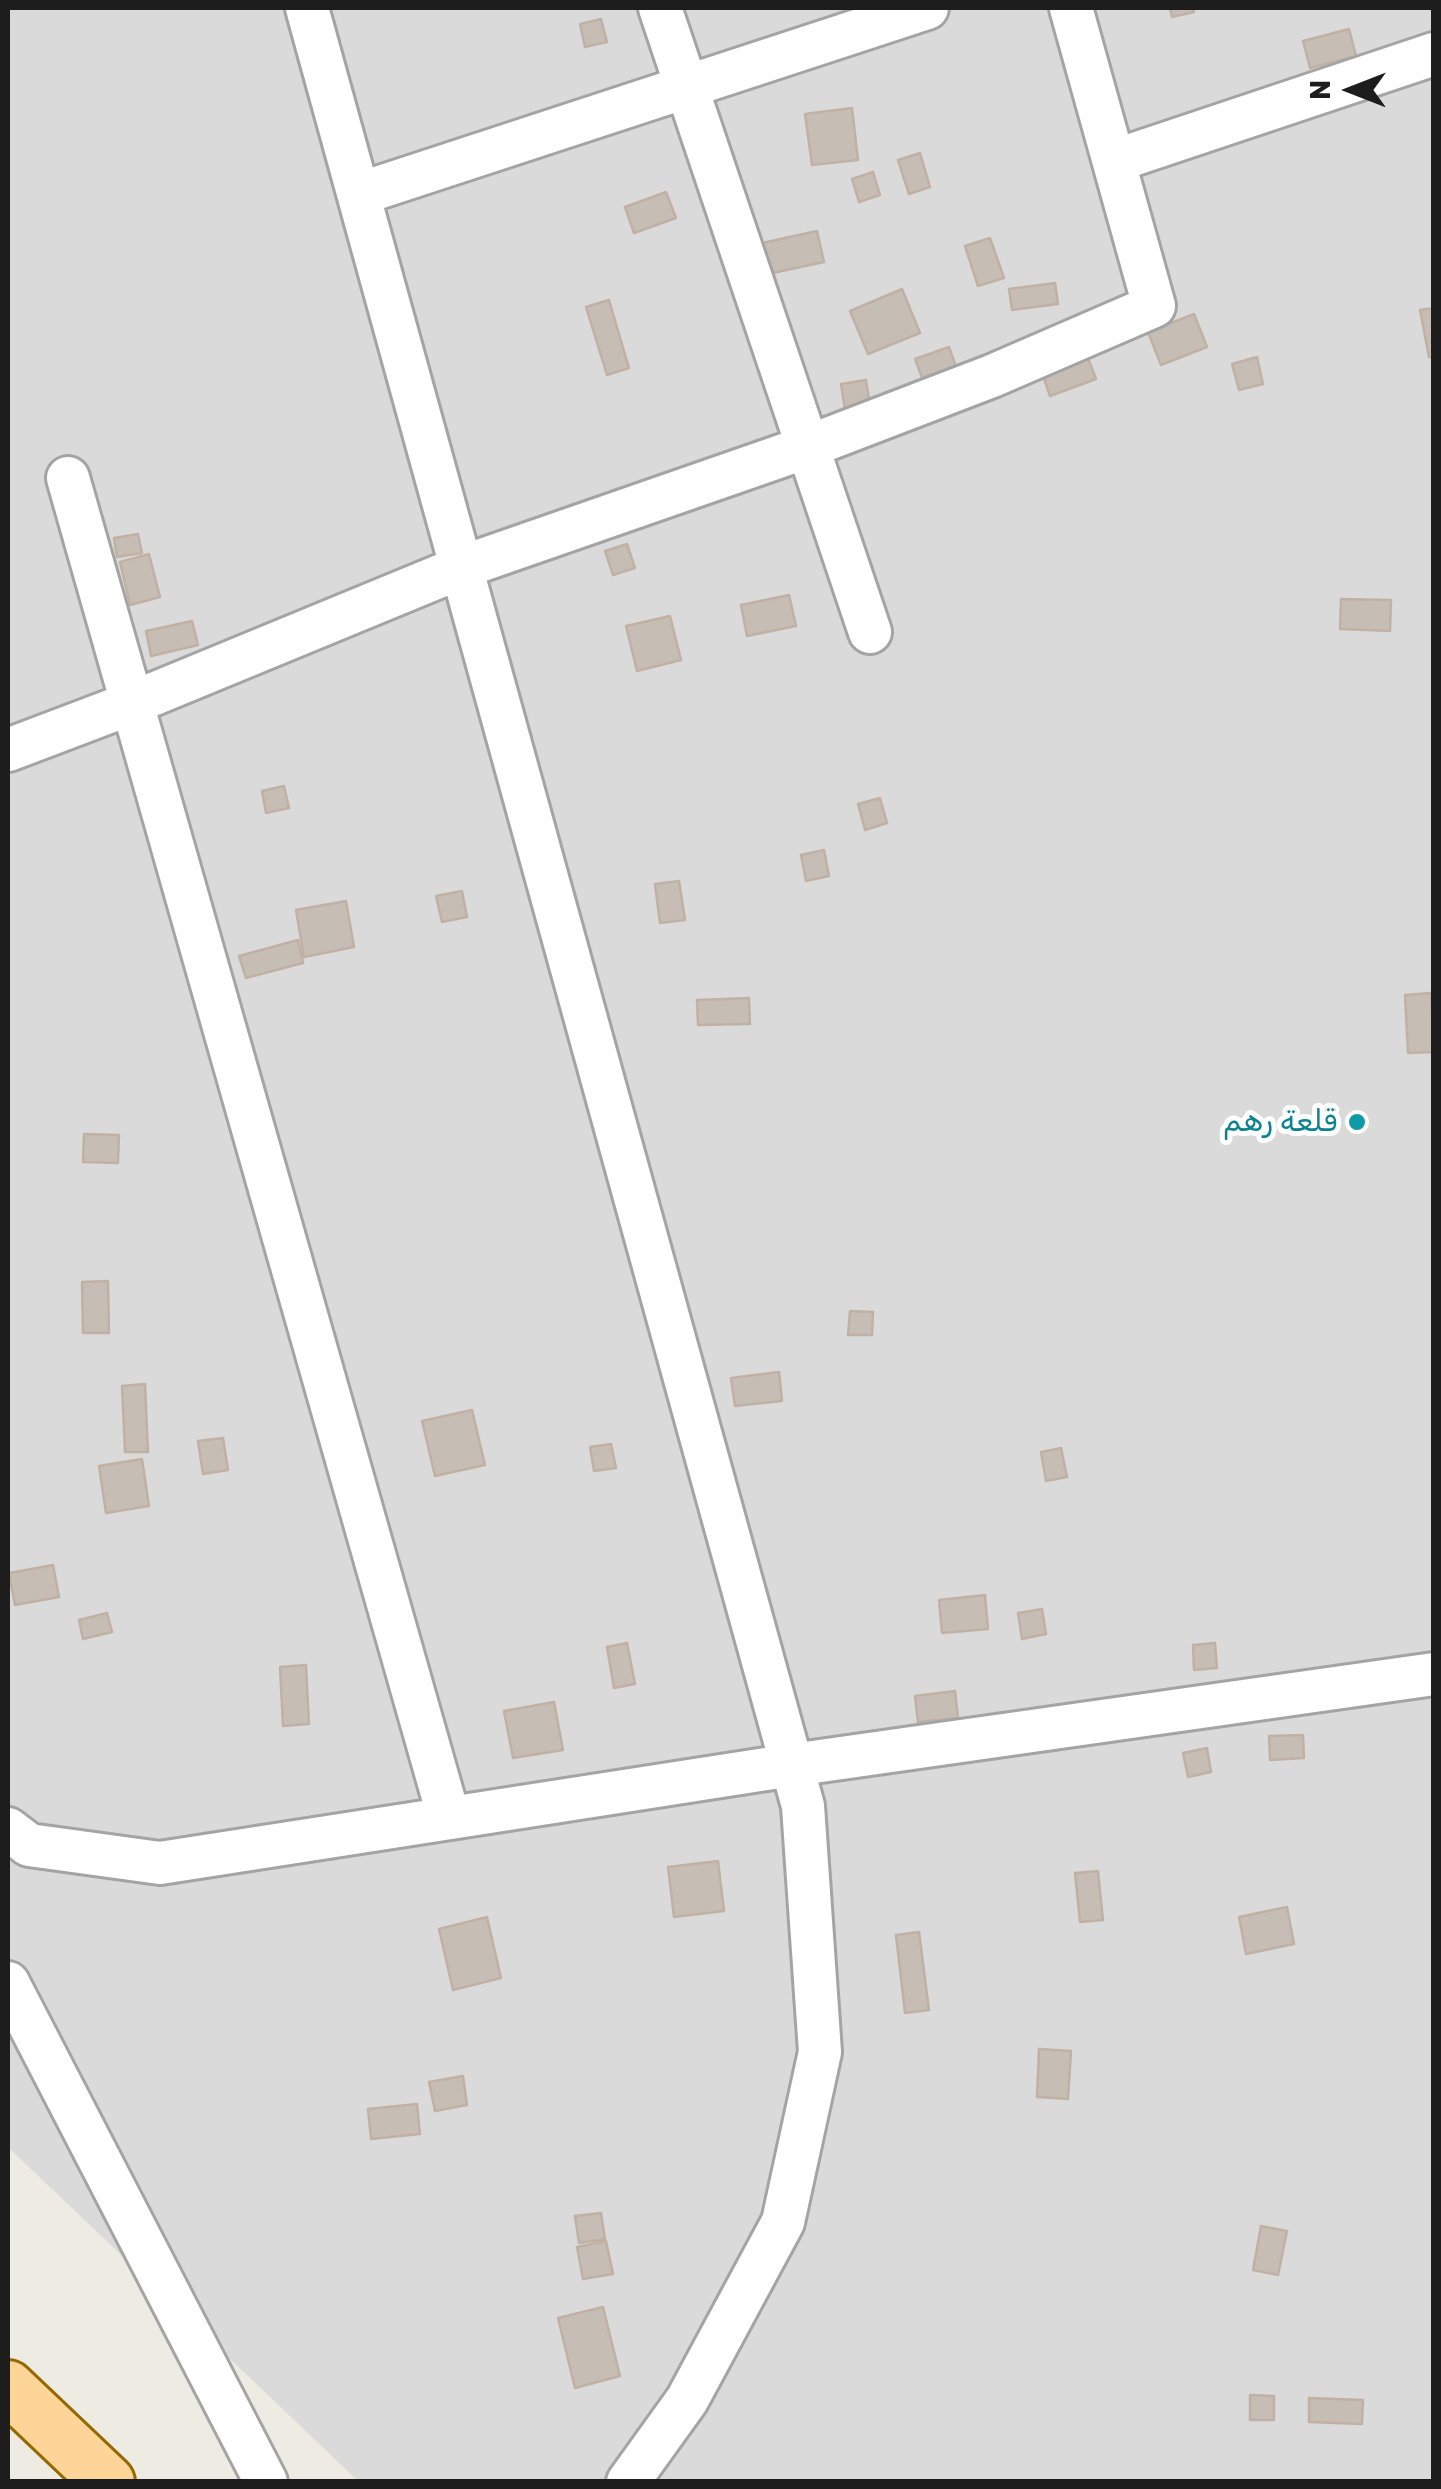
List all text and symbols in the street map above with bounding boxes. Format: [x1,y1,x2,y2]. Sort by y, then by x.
north arrow [1301,40,1401,140]
text: N [1304,80,1337,100]
place label: قلعة رهم [1223,1104,1337,1140]
marker: قلعة رهم [1346,1111,1368,1133]

